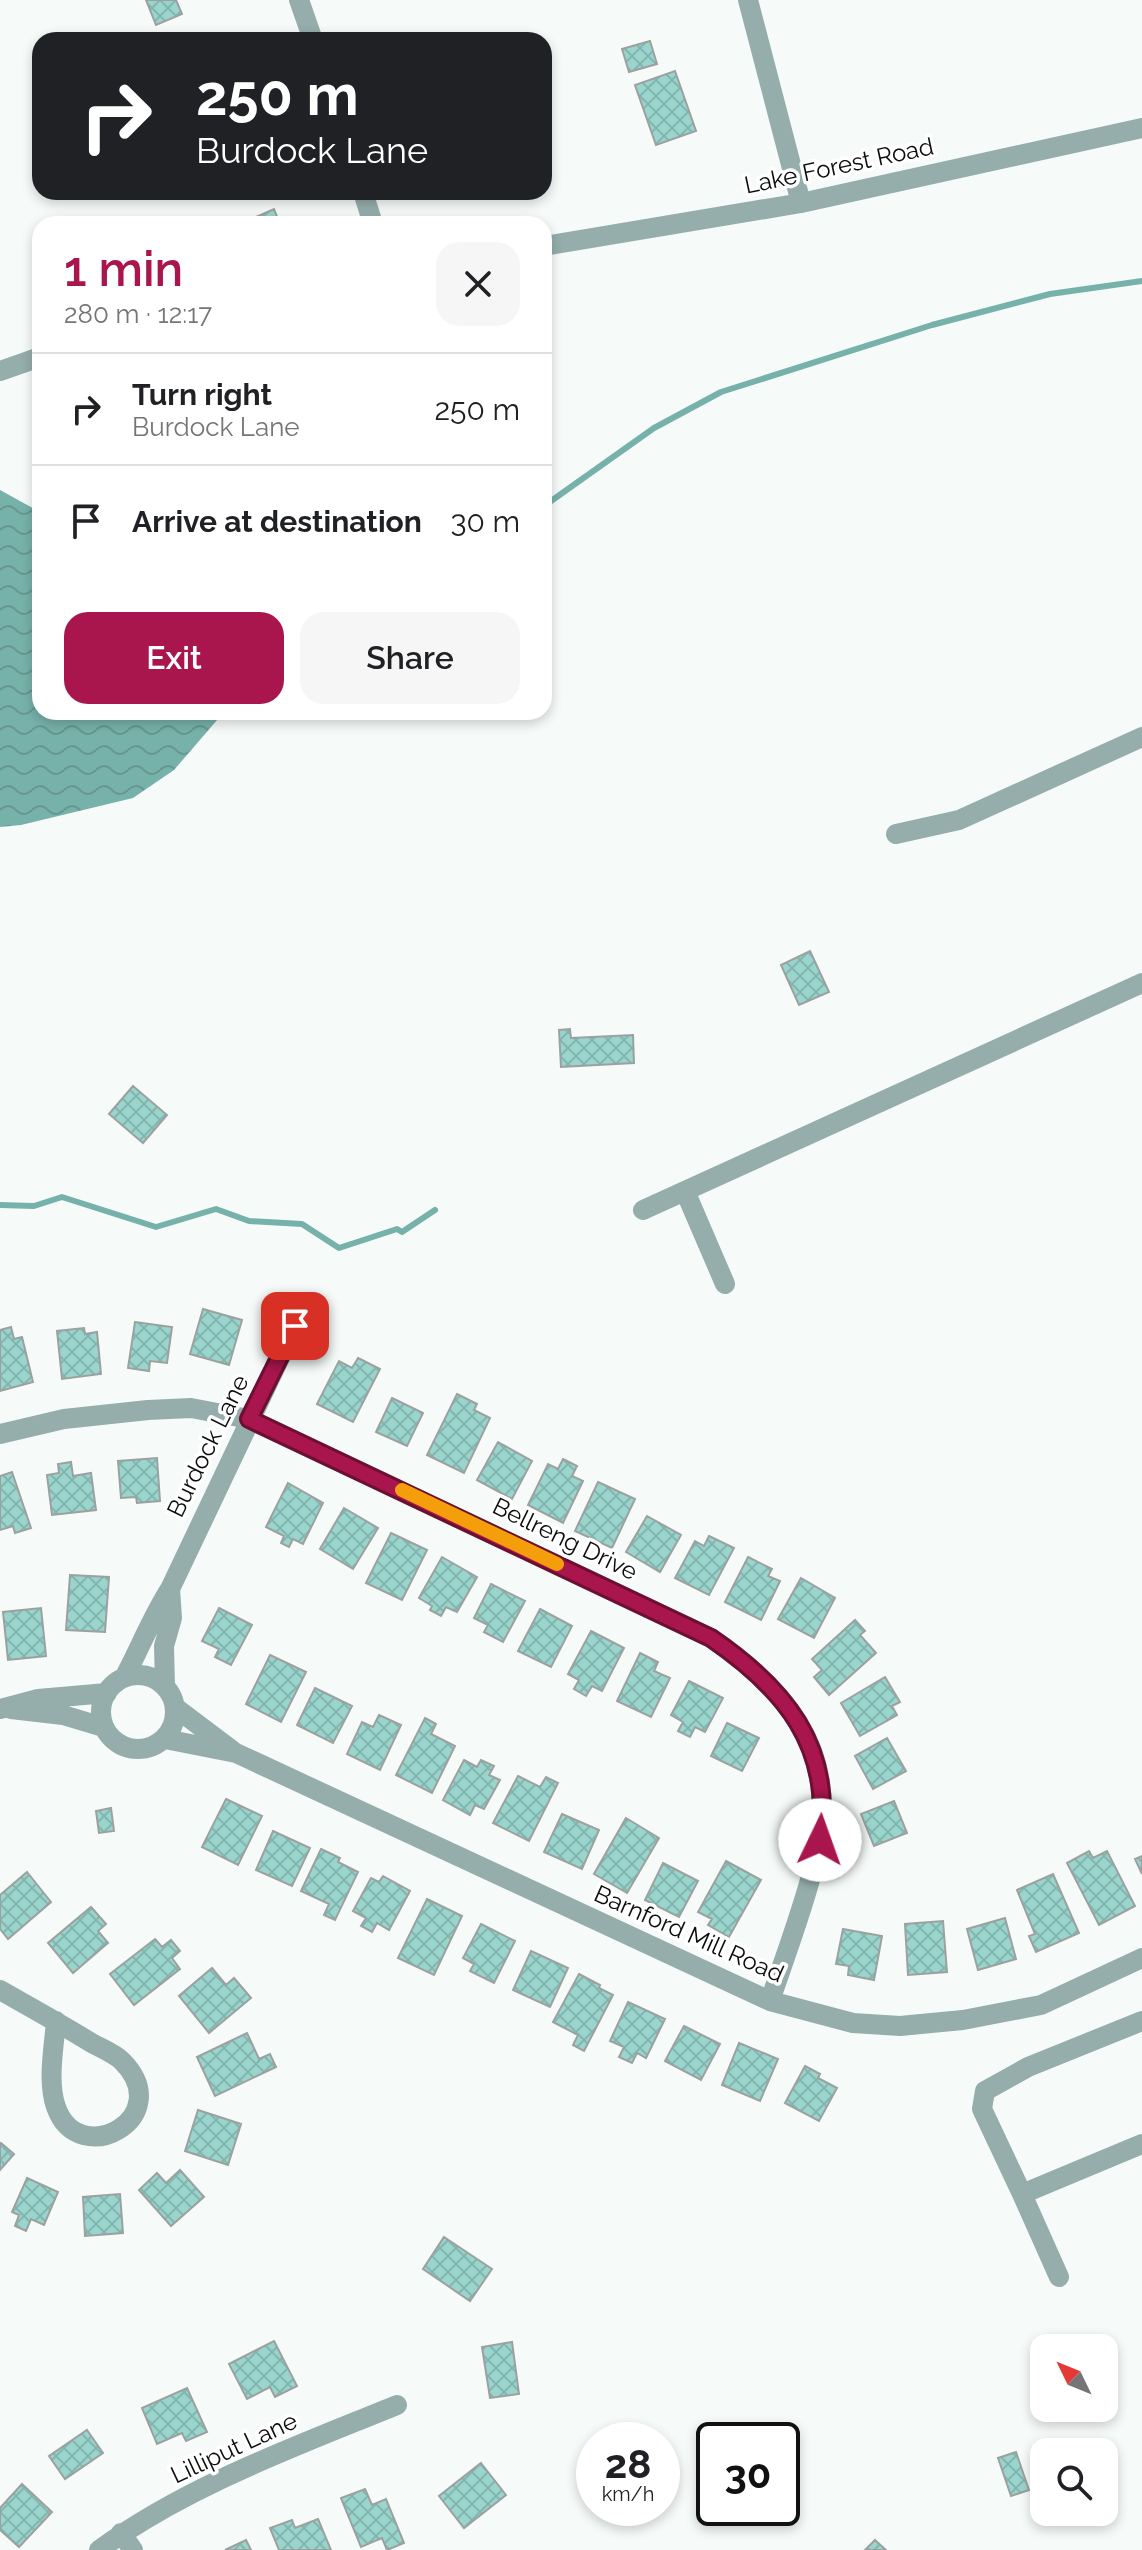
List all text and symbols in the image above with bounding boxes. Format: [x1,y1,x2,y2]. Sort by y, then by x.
text: 250 m [196,62,359,128]
icon: right [64,64,168,168]
text: Burdock Lane [196,129,428,171]
street label: Lake Forest Road [742,131,936,200]
text: 1 min [64,241,183,297]
button: close [436,242,520,326]
text: 280 m · 12:17 [64,299,212,329]
text: Turn right [132,377,272,412]
icon: right [64,387,108,431]
text: 250 m [434,392,520,427]
text: Burdock Lane [132,412,300,442]
icon: arrive [64,499,108,543]
text: Arrive at destination [132,504,422,539]
text: 30 m [450,504,520,539]
button: Exit [64,612,284,704]
button: Share [300,612,520,704]
pin [261,1292,329,1360]
icon: arrive [273,1304,317,1348]
street label: Burdock Lane [161,1370,254,1522]
street label: Bellreng Drive [488,1491,642,1586]
position arrow [778,1798,862,1882]
street label: Barnford Mill Road [590,1879,789,1988]
north arrow [1030,2334,1118,2422]
map controls [1030,2334,1118,2526]
street label: Lilliput Lane [166,2406,301,2489]
speed limit sign: 30 [696,2422,800,2526]
button: search [1030,2438,1118,2526]
text: 28 [605,2440,651,2487]
text: km/h [602,2482,654,2506]

